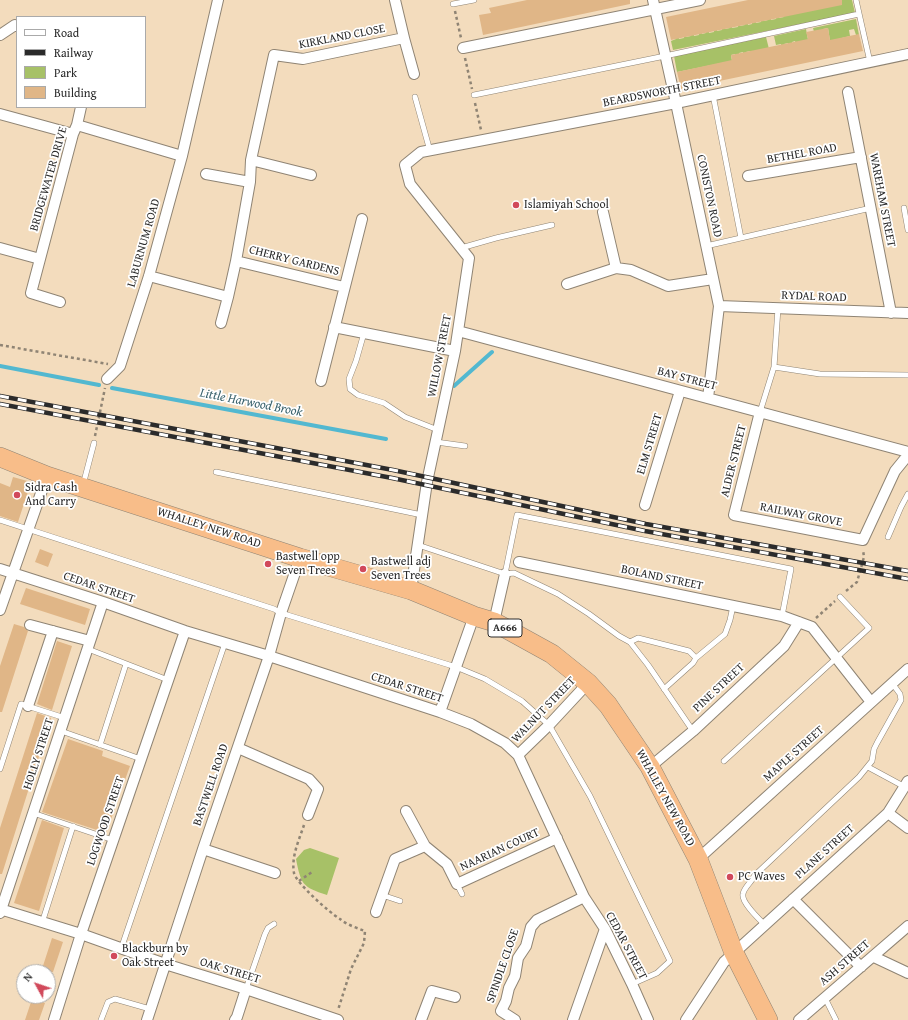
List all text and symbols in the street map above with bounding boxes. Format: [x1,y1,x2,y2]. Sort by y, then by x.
legend [16,16,146,108]
street label: KIRKLAND CLOSE [298,22,386,52]
text: Road [54,24,79,41]
text: Railway [54,44,93,61]
text: Park [54,64,77,81]
street label: BEARDSWORTH STREET [602,74,722,110]
text: Building [54,84,97,101]
street label: BRIDGEWATER DRIVE [27,125,71,233]
street label: BETHEL ROAD [766,141,838,167]
street label: WAREHAM STREET [866,152,898,248]
street label: CONISTON ROAD [693,153,725,239]
street label: LABURNUM ROAD [124,197,164,289]
place label: Islamiyah School [524,198,609,212]
marker: Islamiyah School [511,200,521,210]
street label: CHERRY GARDENS [247,243,341,279]
street label: RYDAL ROAD [781,289,847,305]
street label: WILLOW STREET [425,313,455,399]
street label: BAY STREET [656,364,718,394]
water label: Little Harwood Brook [198,385,304,421]
street label: ELM STREET [634,412,666,476]
street label: ALDER STREET [718,423,750,499]
place label: Sidra Cash And Carry [25,481,77,509]
marker: Sidra Cash And Carry [12,490,22,500]
street label: RAILWAY GROVE [759,500,843,530]
street label: WHALLEY NEW ROAD [155,504,263,552]
place label: Bastwell opp Seven Trees [276,550,340,578]
place label: Bastwell adj Seven Trees [371,555,431,583]
marker: Bastwell opp Seven Trees [263,559,273,569]
street label: BOLAND STREET [620,562,704,594]
marker: Bastwell adj Seven Trees [358,564,368,574]
street label: CEDAR STREET [61,569,137,607]
road number: A666 [488,619,522,637]
street label: PINE STREET [690,661,748,715]
street label: CEDAR STREET [369,670,445,706]
street label: WALNUT STREET [509,674,579,746]
street label: HOLLY STREET [21,716,57,792]
street label: MAPLE STREET [761,723,827,785]
street label: BASTWELL ROAD [190,742,232,828]
street label: WHALLEY NEW ROAD [632,747,698,849]
street label: LOGWOOD STREET [84,775,128,867]
street label: PLANE STREET [793,822,857,882]
street label: NAARIAN COURT [458,825,542,875]
place label: PC Waves [738,870,785,884]
marker: PC Waves [725,872,735,882]
street label: CEDAR STREET [602,910,650,982]
street label: SPINDLE CLOSE [484,927,522,1005]
street label: ASH STREET [817,937,873,989]
place label: Blackburn by Oak Street [122,942,188,970]
marker: Blackburn by Oak Street [109,951,119,961]
street label: OAK STREET [198,955,262,987]
north arrow [16,964,56,1004]
text: N [19,969,36,985]

